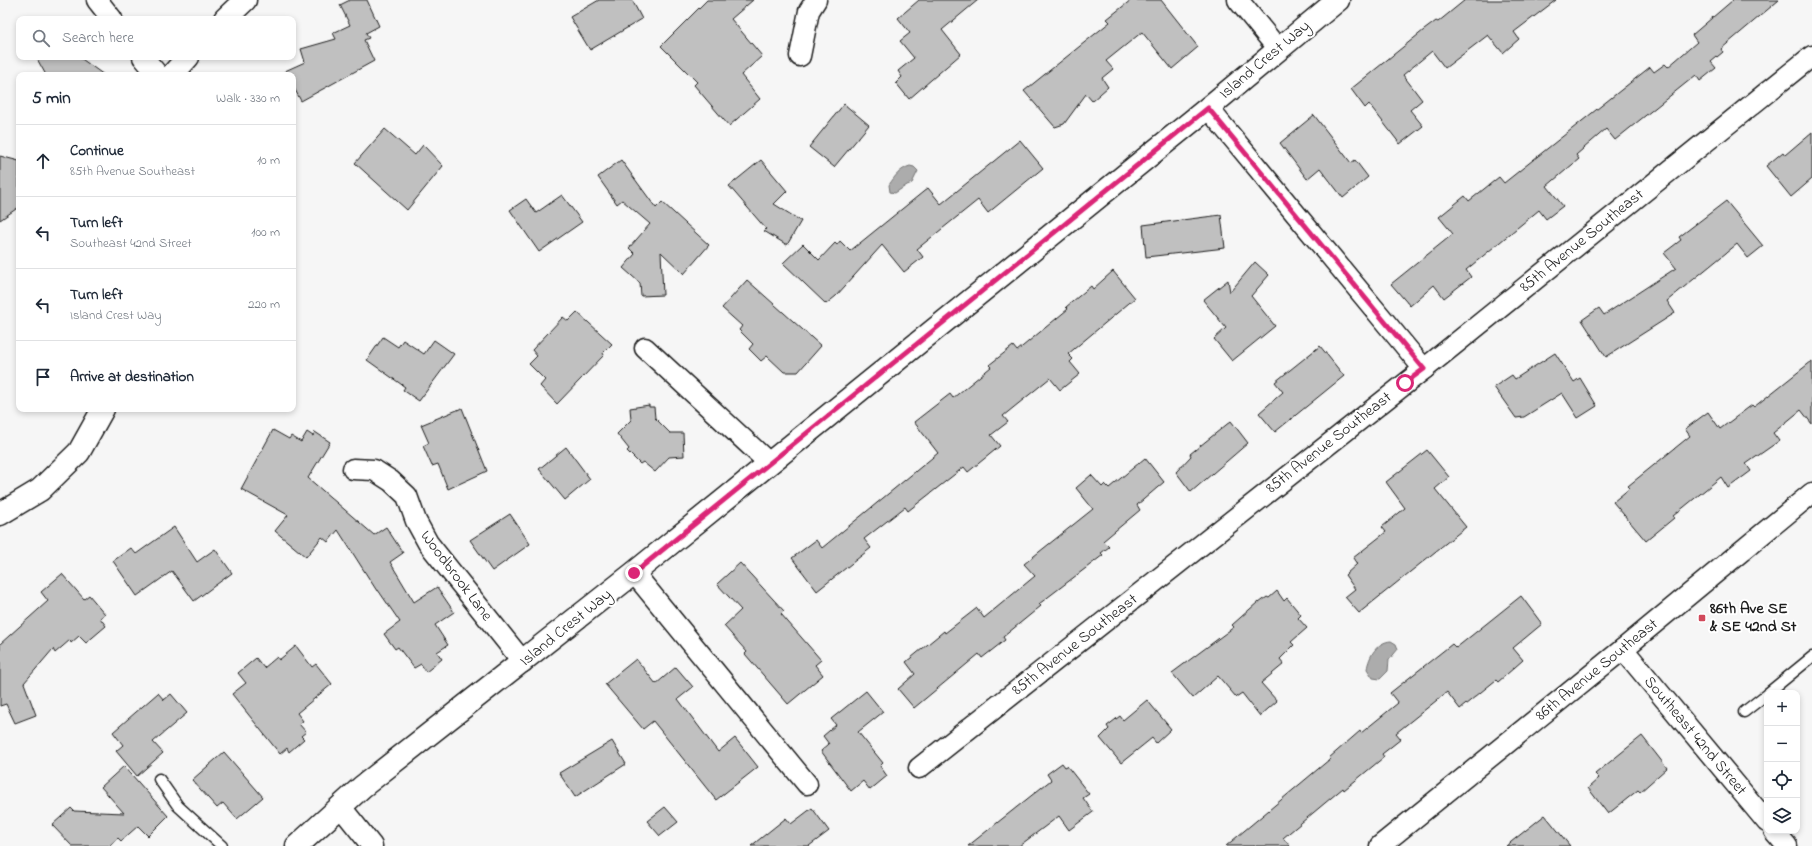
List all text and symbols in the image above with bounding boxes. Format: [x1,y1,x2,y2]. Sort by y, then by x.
street label: Island Crest Way [1214,15,1316,105]
search box [16,16,296,60]
icon: search [30,27,52,49]
text: Search here [62,27,134,49]
text: 5 min [32,86,71,111]
text: Walk · 330 m [216,89,280,108]
text: Continue [70,140,124,162]
icon: ahead [32,150,54,172]
text: 10 m [257,151,280,170]
text: 85th Avenue Southeast [70,162,195,181]
street label: 85th Avenue Southeast [1515,183,1650,299]
text: Turn left [70,212,123,234]
icon: left [32,222,54,244]
text: 100 m [251,223,280,242]
text: Southeast 42nd Street [70,234,192,253]
text: Turn left [70,284,123,306]
icon: left [32,294,54,316]
text: 220 m [248,295,280,314]
text: Island Crest Way [70,306,161,325]
icon: arrive [32,366,54,388]
text: Arrive at destination [70,366,194,388]
route start [1396,374,1414,392]
street label: 85th Avenue Southeast [1261,386,1398,500]
street label: Woodbrook Lane [414,526,499,627]
route end [625,564,643,582]
street label: Island Crest Way [515,583,617,673]
street label: 85th Avenue Southeast [1007,588,1144,702]
place label: 86th Ave SE & SE 42nd St [1709,597,1797,639]
street label: 86th Avenue Southeast [1530,612,1664,727]
marker: 86th Ave SE & SE 42nd St [1697,613,1707,623]
street label: Southeast 42nd Street [1638,671,1753,802]
map controls [1764,690,1800,834]
button: + [1764,690,1800,726]
button: − [1764,726,1800,762]
button: locate [1764,762,1800,798]
button: layers [1764,798,1800,834]

